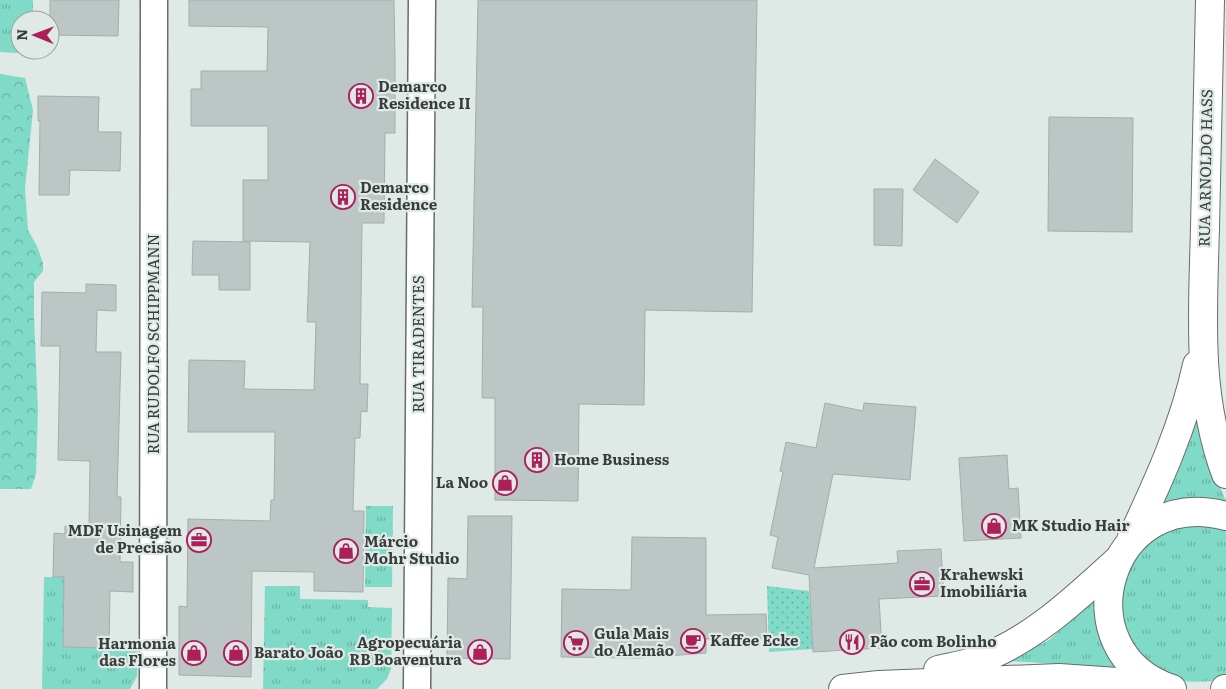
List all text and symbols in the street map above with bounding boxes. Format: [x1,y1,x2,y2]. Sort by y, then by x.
north arrow [10,10,60,60]
text: N [11,28,31,41]
place label: Demarco Residence II [378,74,471,114]
building icon: Demarco Residence II [348,83,374,109]
street label: RUA ARNOLDO HASS [1192,89,1217,247]
place label: Demarco Residence [360,175,438,215]
building icon: Demarco Residence [330,184,356,210]
street label: RUA RUDOLFO SCHIPPMANN [141,234,164,454]
street label: RUA TIRADENTES [406,275,429,413]
building icon: Home Business [524,447,550,473]
place label: Home Business [554,447,670,470]
place label: La Noo [436,470,488,493]
shop icon: La Noo [492,470,518,496]
shop icon: MK Studio Hair [981,513,1007,539]
place label: MK Studio Hair [1012,513,1130,536]
place label: MDF Usinagem de Precisão [68,518,182,558]
office icon: MDF Usinagem de Precisão [186,527,212,553]
place label: Márcio Mohr Studio [364,529,459,569]
shop icon: Márcio Mohr Studio [333,538,359,564]
place label: Krahewski Imobiliária [940,562,1027,602]
office icon: Krahewski Imobiliária [909,571,935,597]
place label: Gula Mais do Alemão [594,621,674,661]
cafe icon: Kaffee Ecke [680,628,706,654]
place label: Kaffee Ecke [710,628,799,651]
restaurant icon: Pão com Bolinho [839,629,865,655]
place label: Pão com Bolinho [870,629,997,652]
place label: Agropecuária RB Boaventura [349,630,462,670]
supermarket icon: Gula Mais do Alemão [563,630,589,656]
place label: Harmonia das Flores [98,631,177,671]
shop icon: Agropecuária RB Boaventura [467,639,493,665]
shop icon: Harmonia das Flores [181,640,207,666]
shop icon: Barato João [223,640,249,666]
place label: Barato João [254,640,343,663]

